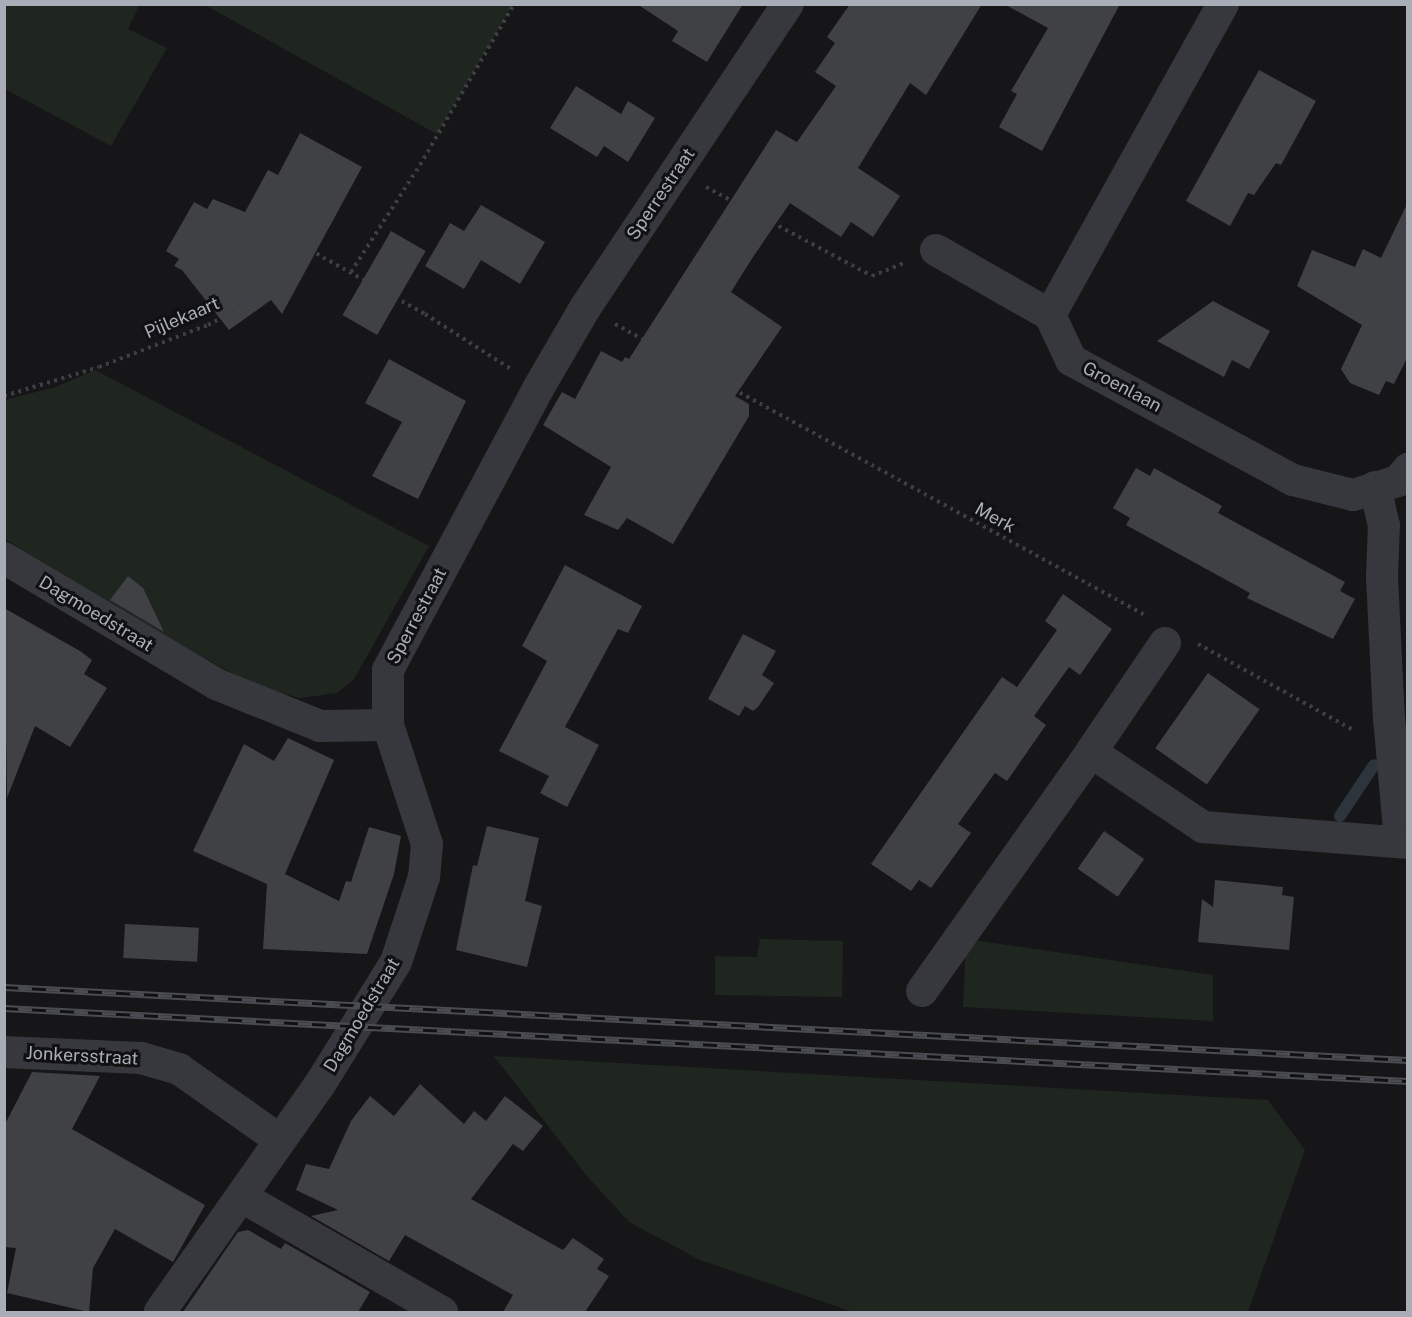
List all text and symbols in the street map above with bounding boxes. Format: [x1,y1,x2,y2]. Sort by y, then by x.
street label: Sperrestraat [622,144,700,244]
street label: Pijlekaart [141,293,223,343]
street label: Groenlaan [1079,357,1165,417]
street label: Merk [971,498,1019,538]
street label: Sperrestraat [383,564,451,668]
street label: Dagmoedstraat [35,571,157,657]
street label: Dagmoedstraat [319,954,405,1076]
street label: Jonkersstraat [25,1042,139,1070]

